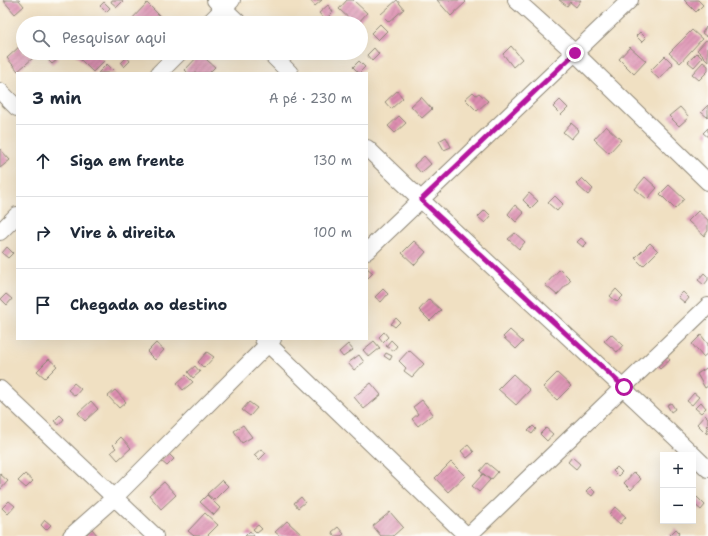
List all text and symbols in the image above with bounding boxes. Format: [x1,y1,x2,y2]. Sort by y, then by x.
search box [16,16,368,60]
icon: search [30,27,52,49]
text: Pesquisar aqui [62,28,166,48]
route end [566,44,584,62]
text: 3 min [32,87,82,109]
text: A pé · 230 m [269,90,352,107]
icon: ahead [32,150,54,172]
text: Siga em frente [70,151,185,171]
text: 130 m [314,152,352,169]
icon: right [32,222,54,244]
text: Vire à direita [70,223,175,243]
text: 100 m [313,224,352,241]
icon: arrive [32,294,54,316]
text: Chegada ao destino [70,295,227,315]
route start [615,378,633,396]
map controls [660,452,696,524]
button: + [660,452,696,488]
button: − [660,488,696,524]

